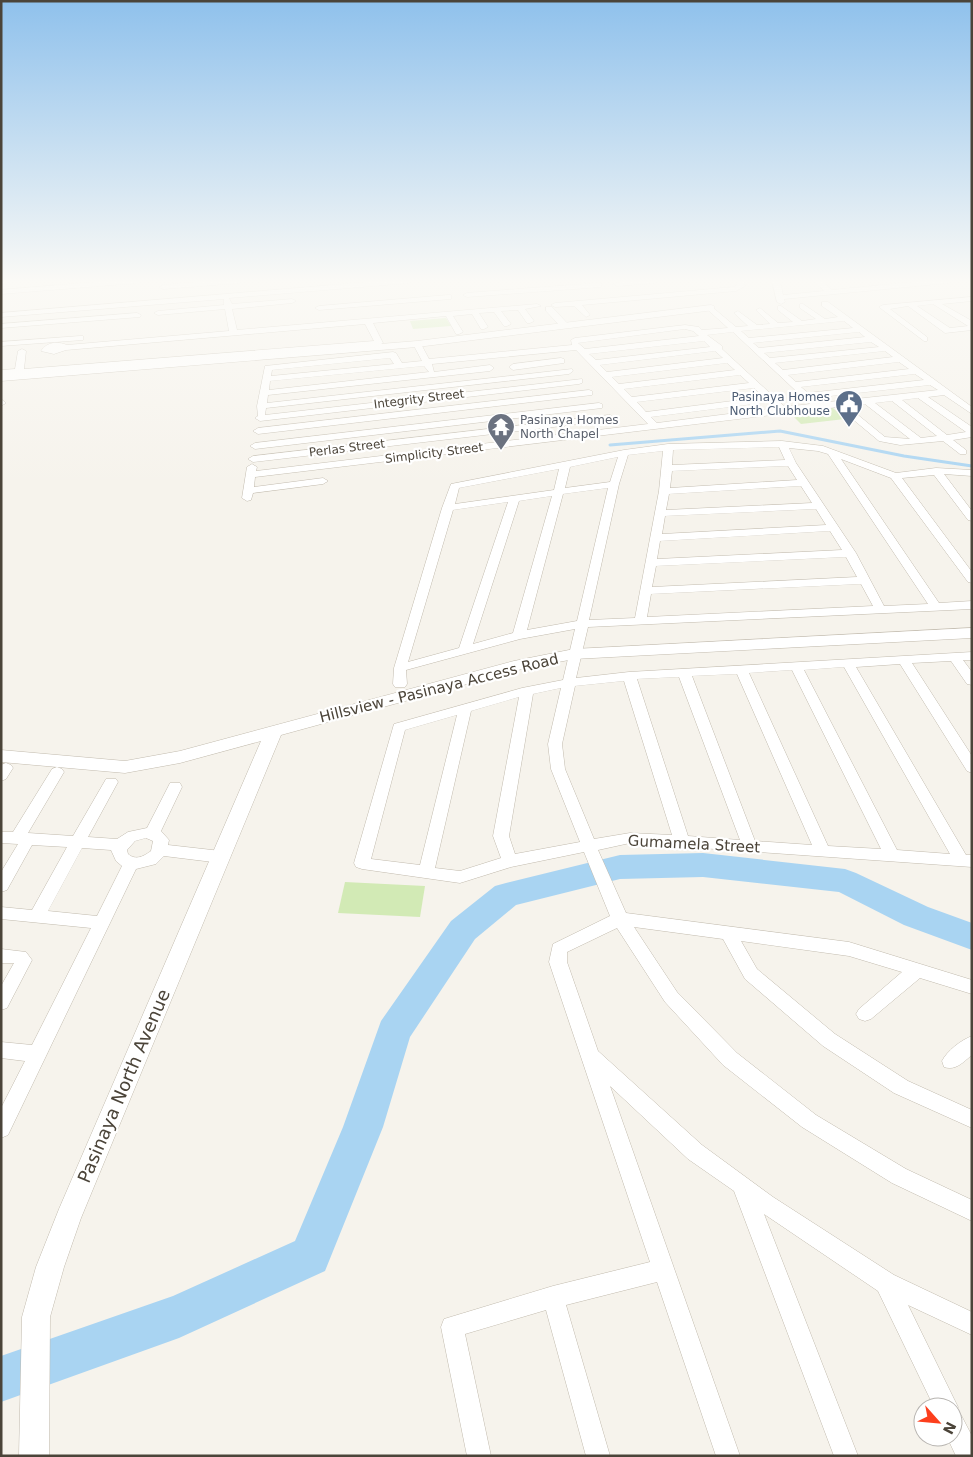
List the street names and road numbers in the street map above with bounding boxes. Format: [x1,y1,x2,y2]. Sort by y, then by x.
street label: Integrity Street [373,386,465,412]
street label: Perlas Street [308,436,386,460]
street label: Simplicity Street [384,440,484,466]
street label: Hillsview - Pasinaya Access Road [318,650,560,726]
street label: Gumamela Street [627,832,761,856]
street label: Pasinaya North Avenue [73,986,174,1186]

